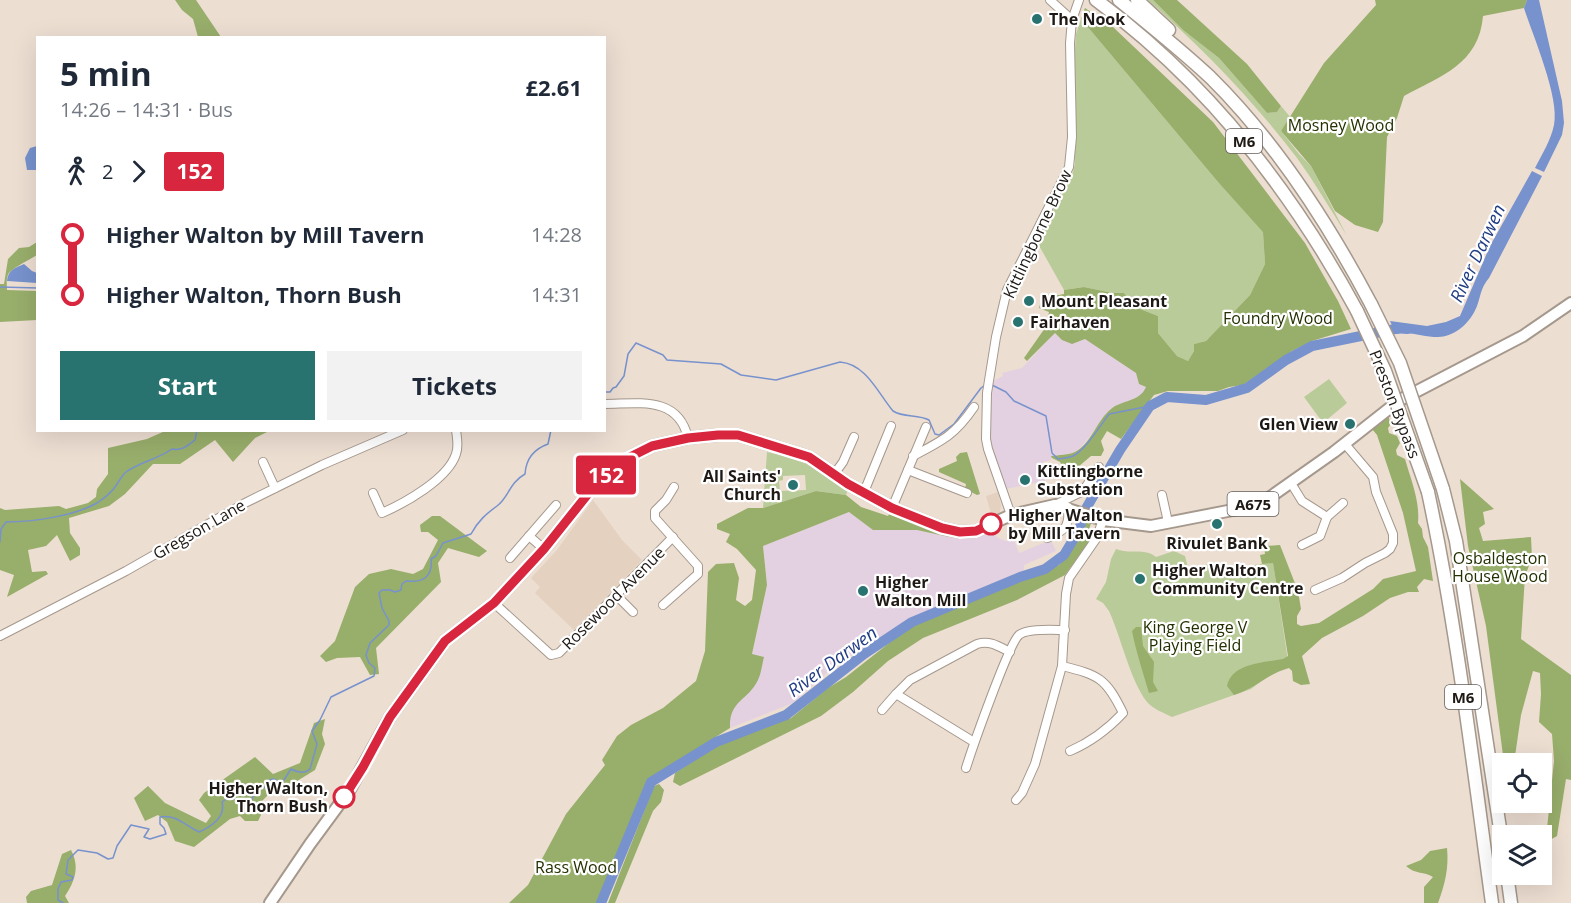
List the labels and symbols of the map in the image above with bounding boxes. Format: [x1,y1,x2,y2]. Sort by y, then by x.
place label: The Nook [1049,8,1125,30]
marker: The Nook [1030,12,1044,26]
park label: Mosney Wood [1288,114,1394,136]
road number: M6 [1226,129,1262,153]
street label: Kittlingborne Brow [998,166,1077,302]
water label: River Darwen [1444,200,1510,306]
place label: Mount Pleasant [1041,290,1167,312]
marker: Mount Pleasant [1022,294,1036,308]
park label: Foundry Wood [1223,307,1333,329]
place label: Fairhaven [1030,311,1110,333]
marker: Fairhaven [1011,315,1025,329]
street label: Preston Bypass [1364,347,1426,461]
place label: Glen View [1259,413,1338,435]
marker: Glen View [1343,417,1357,431]
line badge: 152 [572,456,640,494]
place label: Kittlingborne Substation [1037,460,1143,500]
place label: All Saints' Church [703,465,781,505]
marker: Kittlingborne Substation [1018,473,1032,487]
marker: All Saints' Church [786,478,800,492]
road number: A675 [1228,492,1278,516]
street label: Gregson Lane [149,494,249,564]
place label: Higher Walton by Mill Tavern [1008,504,1123,544]
marker: Higher Walton by Mill Tavern [980,513,1002,535]
marker: Rivulet Bank [1210,517,1224,531]
place label: Rivulet Bank [1166,532,1268,554]
street label: Rosewood Avenue [557,542,669,654]
park label: Osbaldeston House Wood [1452,547,1548,587]
place label: Higher Walton Community Centre [1152,559,1303,599]
place label: Higher Walton Mill [875,571,966,611]
marker: Higher Walton Community Centre [1133,572,1147,586]
marker: Higher Walton Mill [856,584,870,598]
park label: King George V Playing Field [1143,616,1248,656]
water label: River Darwen [782,620,882,702]
road number: M6 [1445,685,1481,709]
place label: Higher Walton, Thorn Bush [209,777,328,817]
marker: Higher Walton, Thorn Bush [333,786,355,808]
park label: Rass Wood [535,856,617,878]

